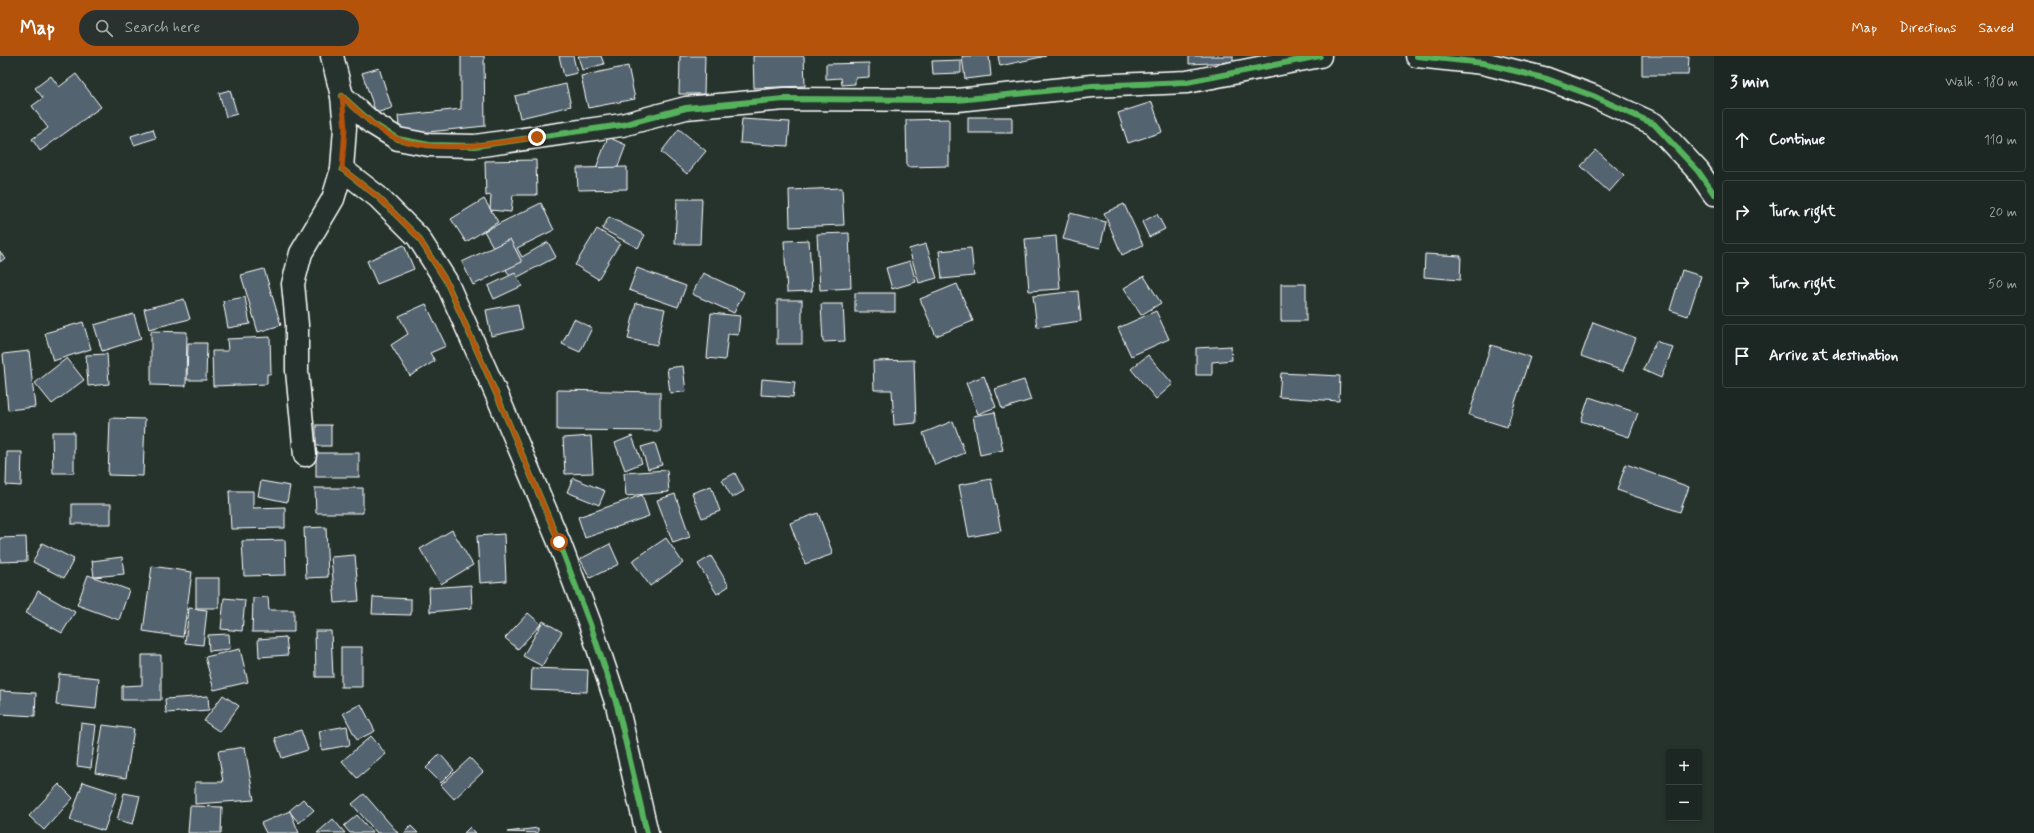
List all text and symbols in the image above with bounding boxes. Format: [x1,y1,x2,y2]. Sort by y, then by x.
search box [79,10,359,46]
text: Map [20,16,55,41]
icon: search [93,17,115,39]
text: Search here [125,18,200,38]
text: Map [1851,19,1877,37]
text: Directions [1899,19,1957,37]
text: Saved [1979,19,2014,37]
text: 3 min [1730,71,1769,93]
text: Walk · 180 m [1945,74,2018,91]
route end [528,128,546,146]
icon: ahead [1731,129,1753,151]
text: Continue [1769,130,1825,150]
text: 110 m [1984,132,2017,149]
icon: right [1731,201,1753,223]
text: Turn right [1769,202,1836,222]
text: 20 m [1989,204,2017,221]
icon: right [1731,273,1753,295]
text: Turn right [1769,274,1836,294]
text: 50 m [1988,276,2017,293]
icon: arrive [1731,345,1753,367]
text: Arrive at destination [1769,346,1898,366]
route start [550,533,568,551]
map controls [1666,749,1702,821]
button: + [1666,749,1702,785]
button: − [1666,785,1702,821]

